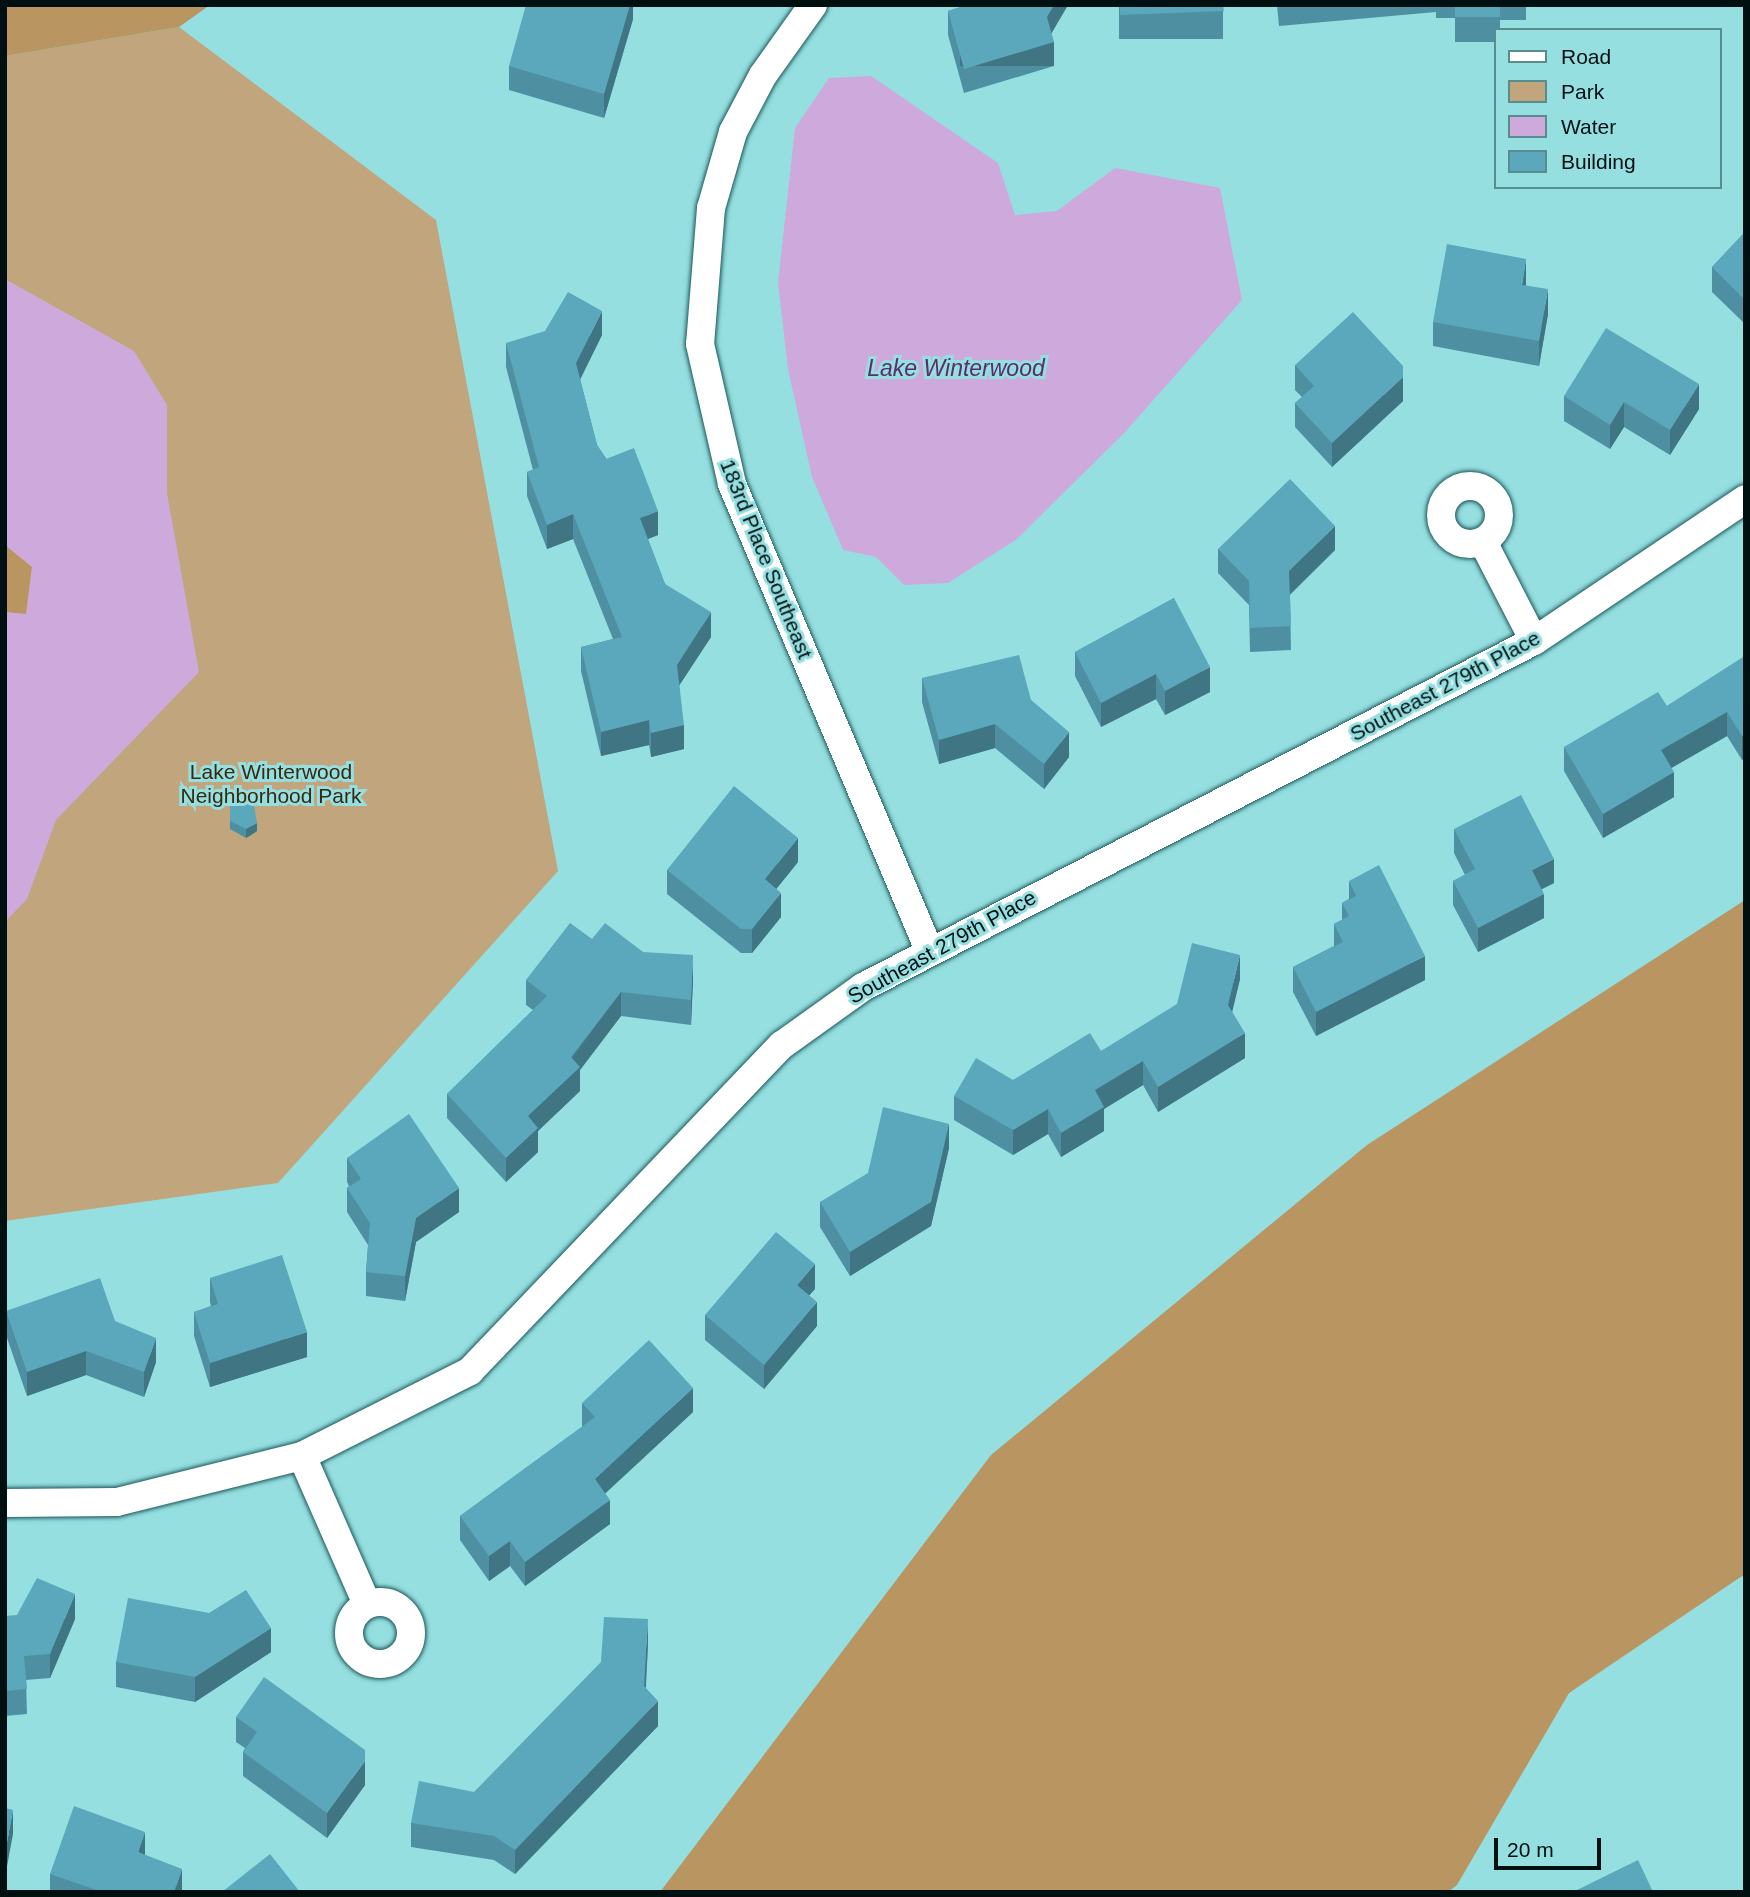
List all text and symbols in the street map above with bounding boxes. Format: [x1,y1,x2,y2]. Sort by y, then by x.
legend [1494,28,1722,189]
text: Road [1561,45,1611,68]
text: Park [1561,80,1604,103]
text: Water [1561,115,1616,138]
text: Building [1561,150,1636,173]
water label: Lake Winterwood [867,354,1045,382]
street label: 183rd Place Southeast [715,456,817,662]
street label: Southeast 279th Place [1346,625,1544,747]
park label: Lake Winterwood Neighborhood Park [181,759,361,809]
street label: Southeast 279th Place [843,885,1041,1009]
scale bar [1498,1824,1605,1868]
text: 20 m [1507,1838,1554,1861]

